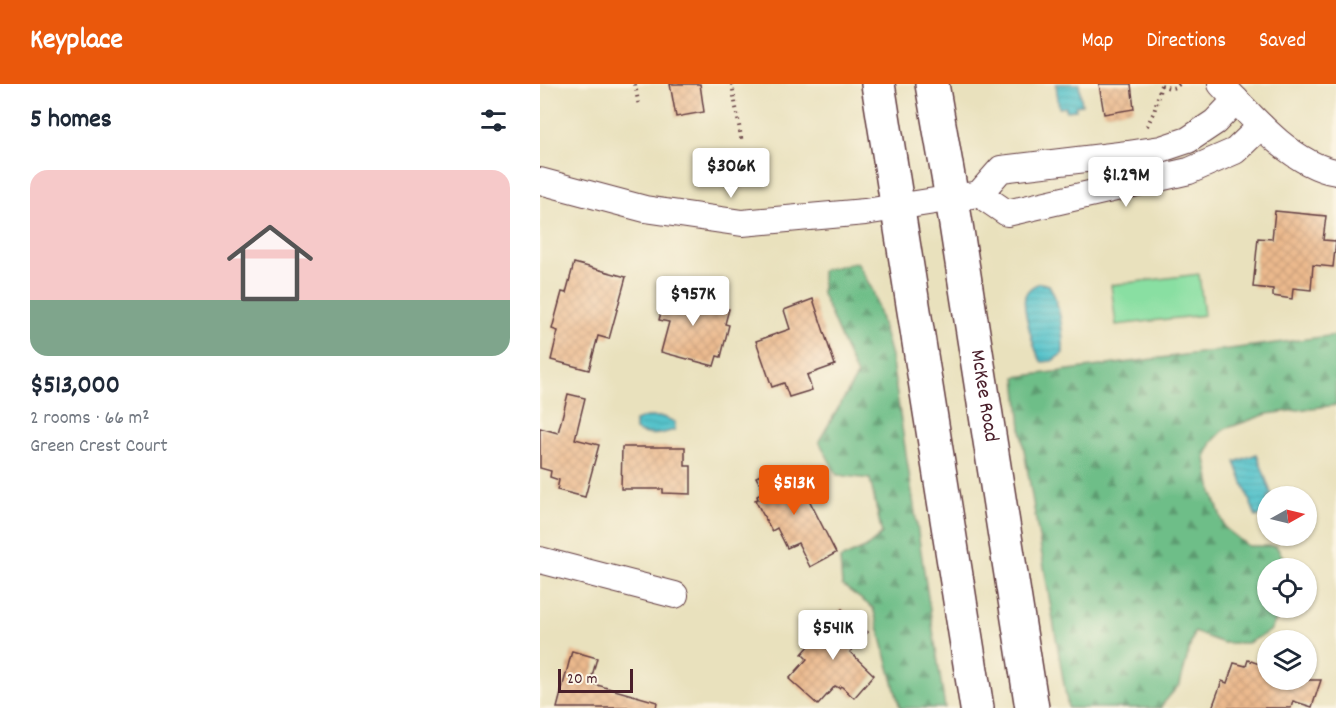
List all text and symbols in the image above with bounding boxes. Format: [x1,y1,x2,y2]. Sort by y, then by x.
text: Keyplace [30,22,123,62]
text: Map [1082,27,1113,57]
text: Directions [1146,27,1226,57]
text: Saved [1259,27,1306,57]
text: 5 homes [30,102,112,139]
icon: filters [477,104,510,137]
pin: $306K [689,148,773,199]
text: $306K [707,153,755,181]
pin: $1.29M [1077,157,1175,208]
text: $1.29M [1102,162,1150,190]
icon: home [216,209,324,317]
pin: $957K [651,276,735,327]
text: $957K [670,281,716,309]
street label: McKee Road [961,348,1005,444]
text: $513,000 [30,368,120,405]
text: 2 rooms · 66 m² [30,405,150,433]
text: Green Crest Court [30,433,168,461]
pin: $513K [752,465,836,516]
text: $513K [773,470,815,498]
north arrow [1257,486,1317,546]
map controls [1257,486,1317,690]
button: locate [1257,558,1317,618]
pin: $541K [791,610,875,661]
text: $541K [812,615,854,643]
button: layers [1257,630,1317,690]
scale bar [558,666,633,694]
text: 20 m [567,668,597,691]

